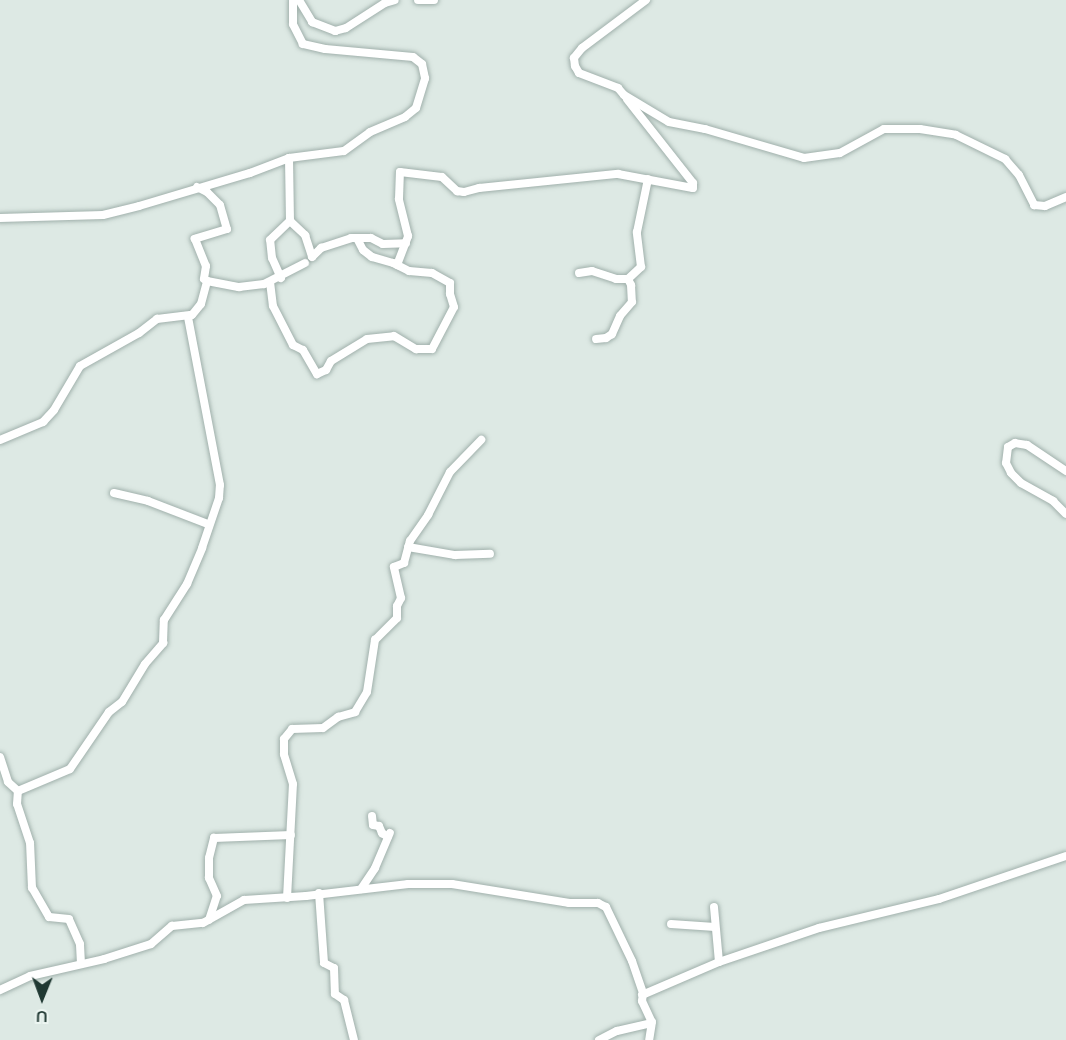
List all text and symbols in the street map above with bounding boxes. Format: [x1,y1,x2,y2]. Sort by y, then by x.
north arrow [12,968,72,1028]
text: U [36,1005,48,1027]

